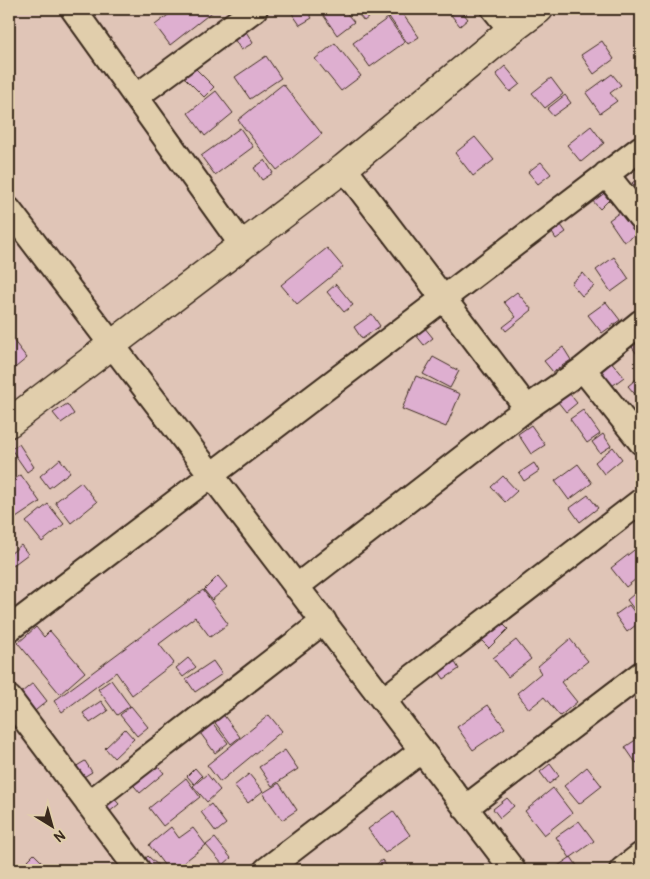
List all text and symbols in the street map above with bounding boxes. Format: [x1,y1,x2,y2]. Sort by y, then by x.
north arrow [28,802,78,852]
text: N [51,826,68,846]

